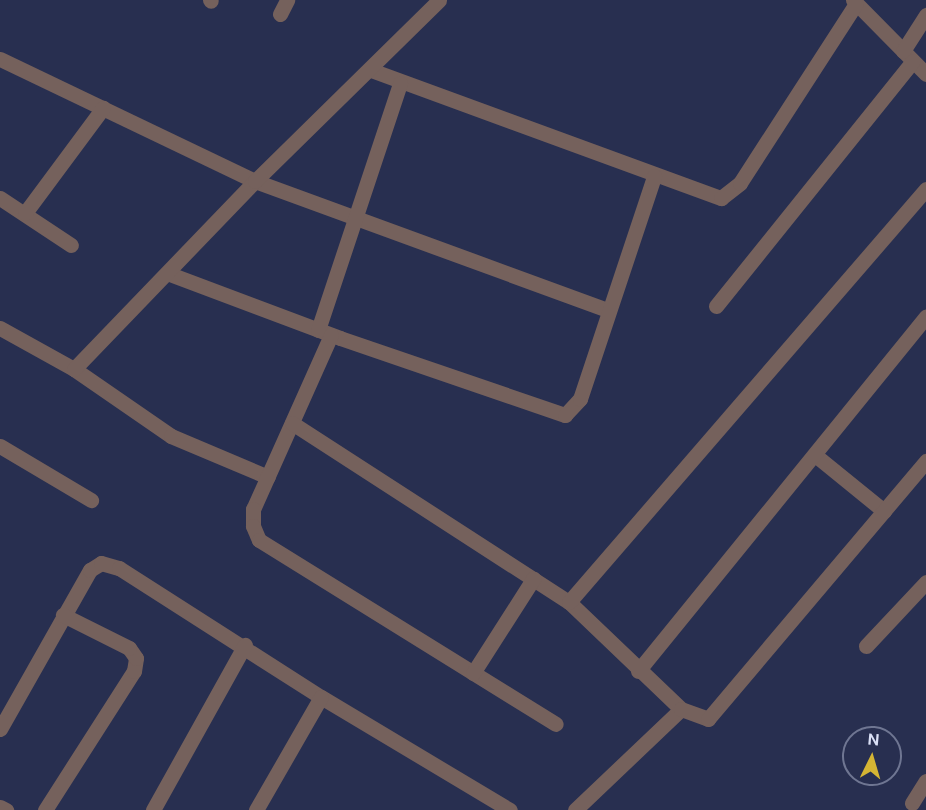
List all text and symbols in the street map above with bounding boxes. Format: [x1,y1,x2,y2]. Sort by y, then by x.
north arrow [842,726,902,786]
text: N [867,729,880,751]

